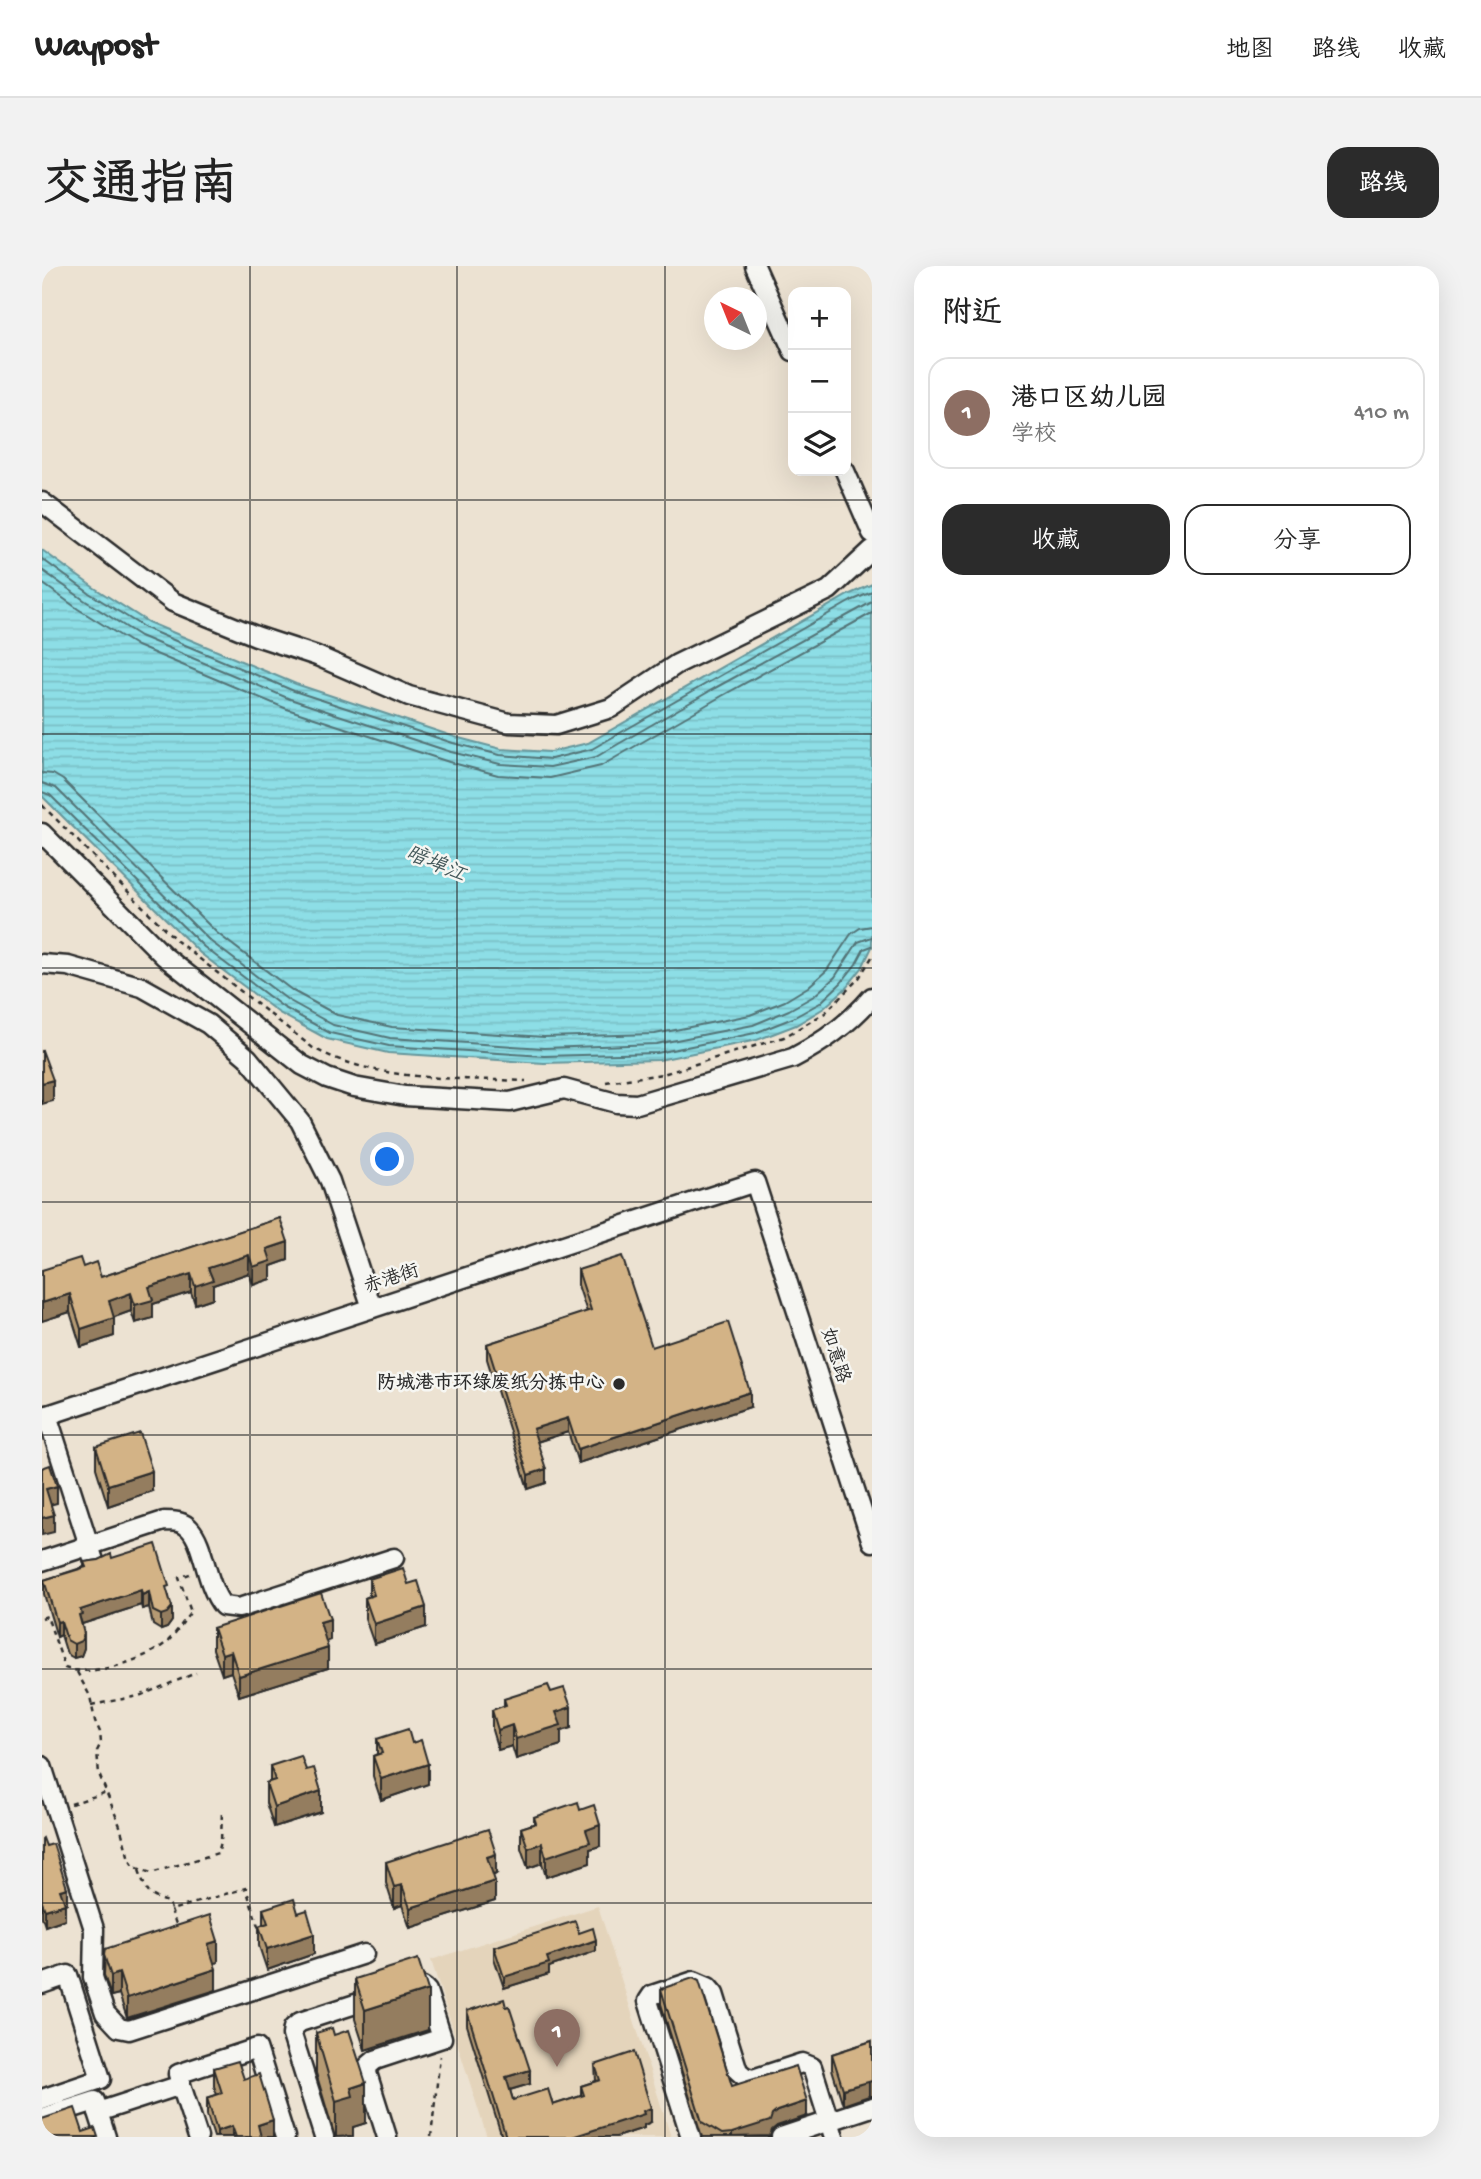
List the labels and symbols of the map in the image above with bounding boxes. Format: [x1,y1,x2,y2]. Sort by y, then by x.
north arrow [704,287,767,350]
water label: 暗埠江 [401,840,471,890]
your location [370,1142,404,1176]
street label: 赤港街 [361,1259,423,1300]
street label: 如意路 [814,1325,855,1387]
place label: 防城港市环绿废纸分拣中心 [377,1372,605,1396]
marker: 防城港市环绿废纸分拣中心 [611,1376,627,1392]
pin: 1 [534,2009,580,2067]

